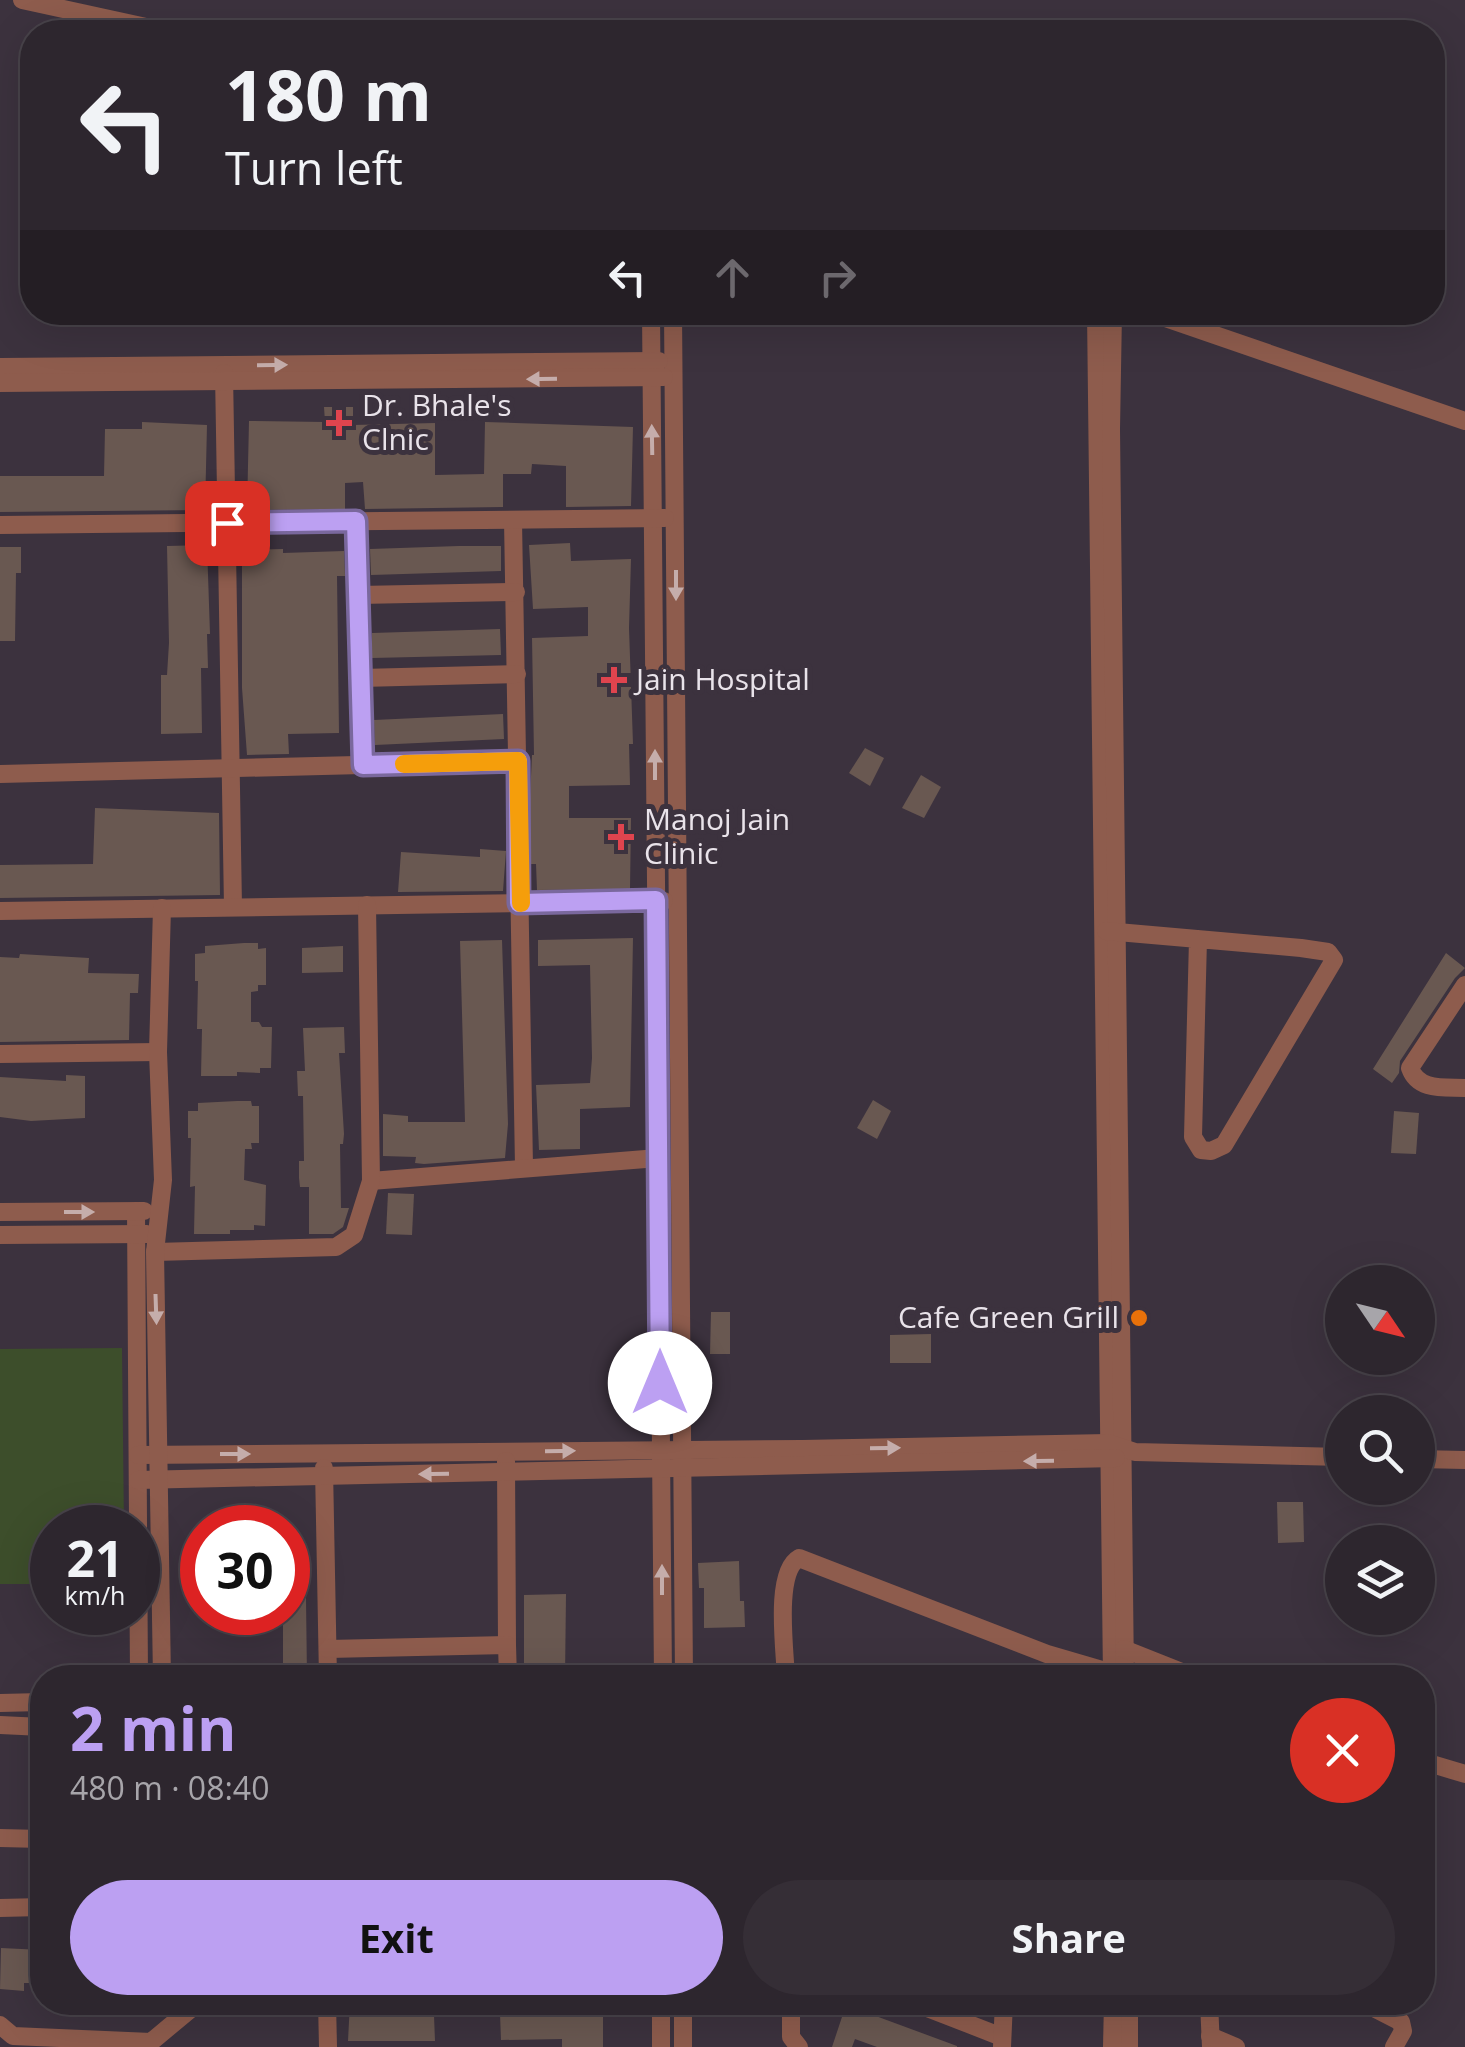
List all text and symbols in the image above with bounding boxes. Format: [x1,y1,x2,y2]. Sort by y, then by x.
text: 180 m [225,46,432,142]
icon: left [60,60,190,190]
text: Turn left [225,137,403,198]
icon: left [600,250,655,305]
icon: ahead [705,250,760,305]
icon: right [810,250,865,305]
one-way arrow [257,356,289,372]
one-way arrow [526,371,558,387]
place label: Dr. Bhale's Clnic [362,384,511,459]
marker: Dr. Bhale's Clnic [326,410,352,436]
one-way arrow [644,424,660,456]
pin [185,481,270,566]
icon: arrive [200,496,255,551]
one-way arrow [668,569,684,601]
place label: Jain Hospital [633,658,810,699]
marker: Jain Hospital [601,667,627,693]
one-way arrow [647,749,663,781]
place label: Manoj Jain Clinic [644,798,790,873]
marker: Manoj Jain Clinic [608,824,634,850]
one-way arrow [64,1204,96,1220]
north arrow [1325,1265,1435,1375]
map controls [1325,1265,1435,1635]
one-way arrow [149,1293,165,1325]
place label: Cafe Green Grill [898,1296,1119,1337]
marker: Cafe Green Grill [1128,1307,1150,1329]
position arrow [608,1331,712,1435]
button: search [1325,1395,1435,1505]
one-way arrow [870,1439,902,1455]
one-way arrow [545,1443,577,1459]
one-way arrow [220,1446,252,1462]
one-way arrow [1022,1453,1054,1469]
one-way arrow [418,1466,450,1482]
speed limit sign: 30 [180,1505,310,1635]
text: 21 [66,1524,124,1592]
button: layers [1325,1525,1435,1635]
one-way arrow [654,1564,670,1596]
text: km/h [65,1578,125,1612]
text: 2 min [70,1687,237,1769]
button: close [1290,1698,1395,1803]
text: 480 m · 08:40 [70,1766,269,1809]
button: Exit [70,1880,723,1995]
button: Share [743,1880,1395,1995]

